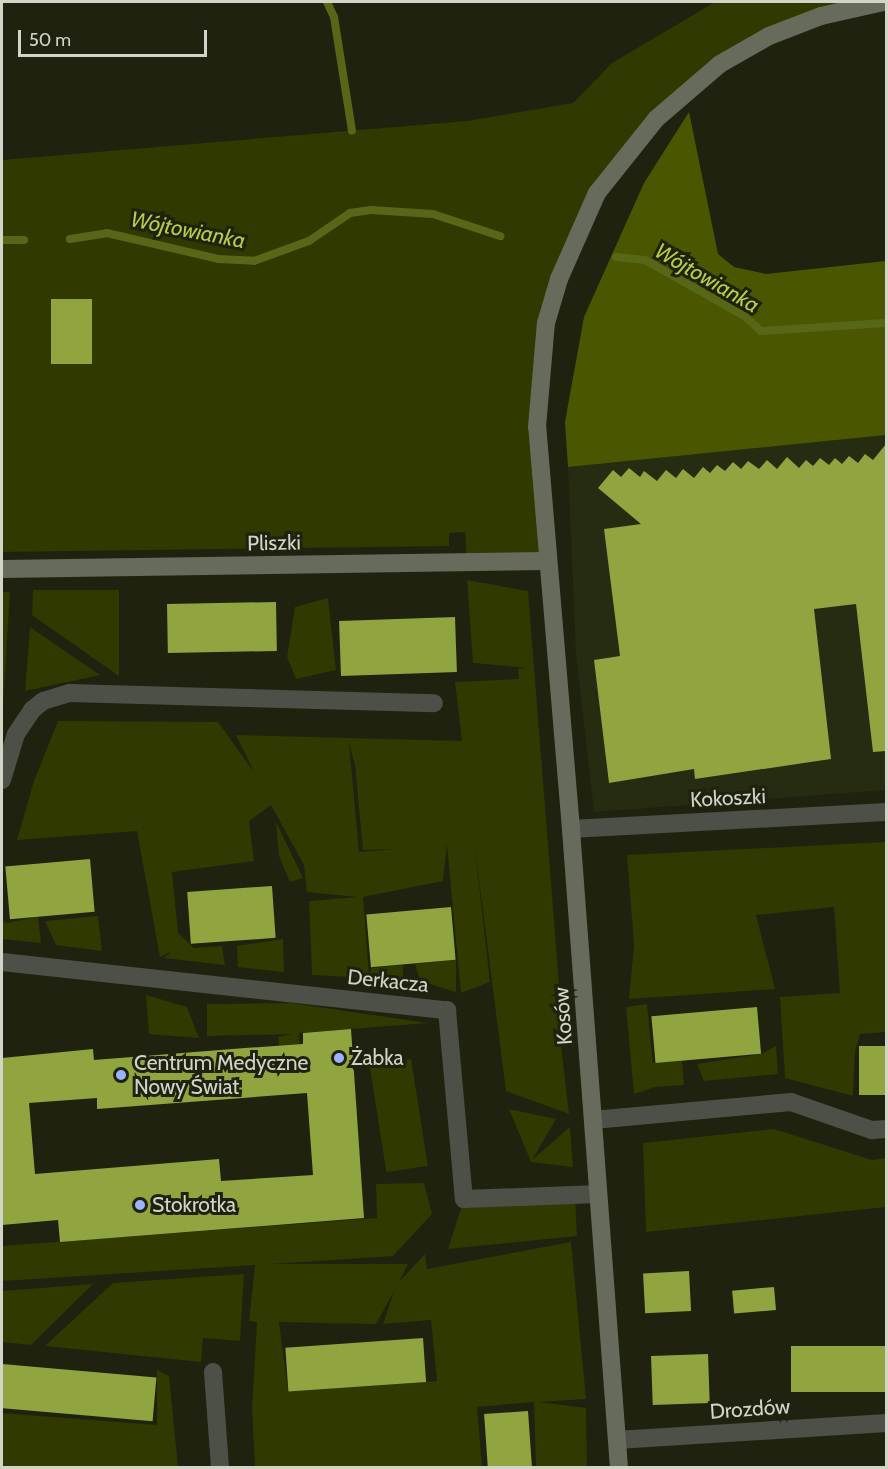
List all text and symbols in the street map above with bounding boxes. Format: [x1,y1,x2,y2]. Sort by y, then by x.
scale bar [21,18,210,56]
text: 50 m [29,29,71,51]
water label: Wójtowianka [128,206,248,254]
water label: Wójtowianka [650,237,764,319]
street label: Pliszki [247,530,301,556]
street label: Kokoszki [690,783,766,813]
street label: Derkacza [346,964,430,998]
street label: Kosów [548,986,578,1046]
place label: Żabka [351,1045,404,1071]
place label: Centrum Medyczne Nowy Świat [134,1050,308,1100]
marker: Żabka [332,1051,346,1065]
marker: Centrum Medyczne Nowy Świat [112,1066,130,1084]
place label: Stokrotka [152,1192,236,1218]
marker: Stokrotka [133,1198,147,1212]
street label: Drozdów [709,1394,791,1424]

